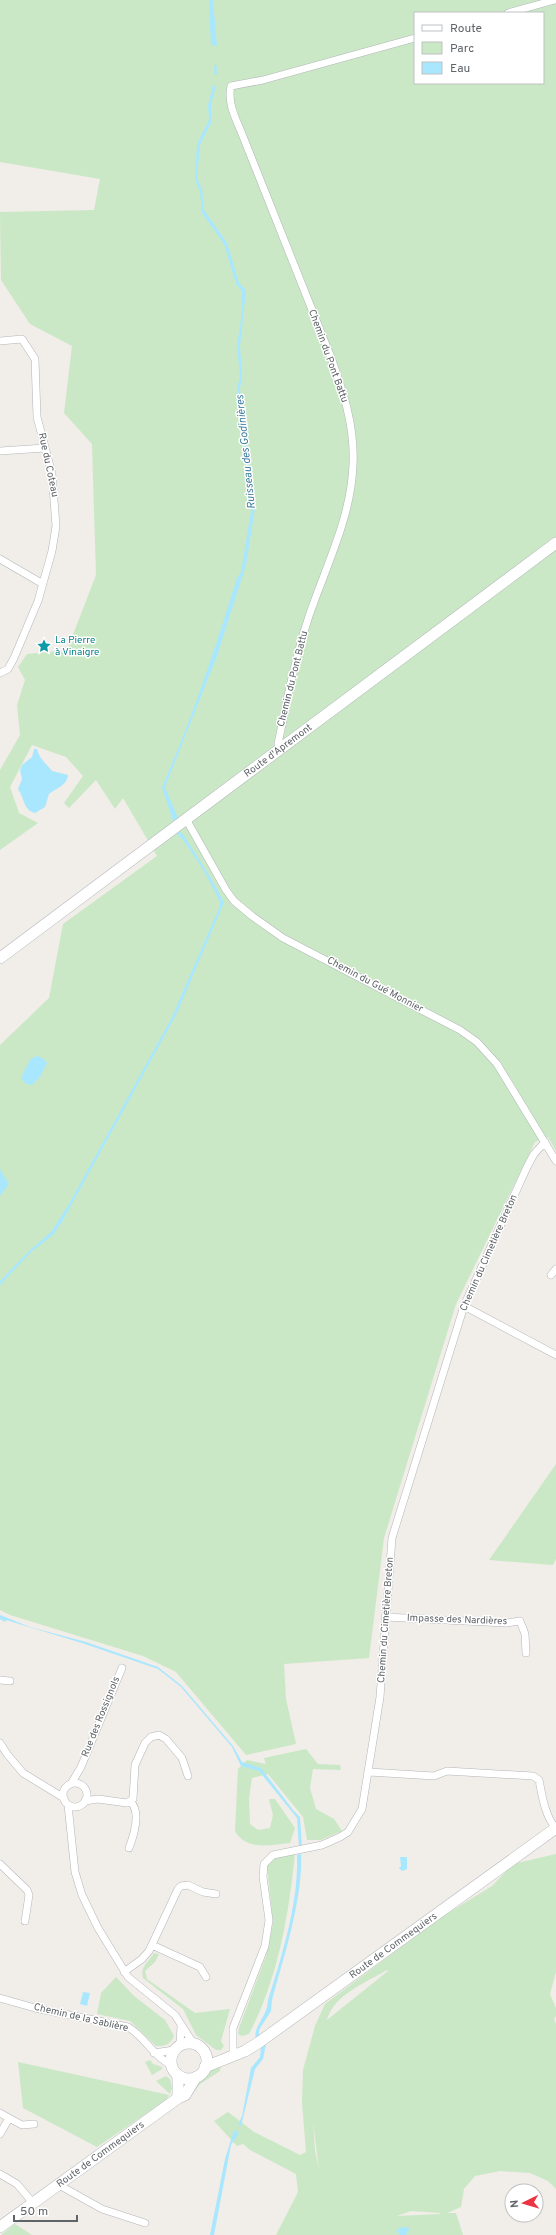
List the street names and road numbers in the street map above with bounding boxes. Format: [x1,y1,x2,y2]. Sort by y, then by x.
street label: Chemin du Pont Battu [305,308,351,404]
street label: Rue du Coteau [35,432,61,498]
street label: Chemin du Pont Battu [275,630,311,728]
street label: Route d'Apremont [241,721,315,780]
street label: Chemin du Gué Monnier [325,954,426,1016]
street label: Chemin du Cimetière Breton [457,1193,521,1313]
street label: Chemin du Cimetière Breton [375,1556,397,1684]
street label: Impasse des Nardières [407,1612,508,1628]
street label: Rue des Rossignols [79,1674,123,1759]
street label: Route de Commequiers [347,1909,440,1982]
street label: Chemin de la Sablière [32,2001,130,2035]
street label: Route de Commequiers [54,2118,147,2190]

